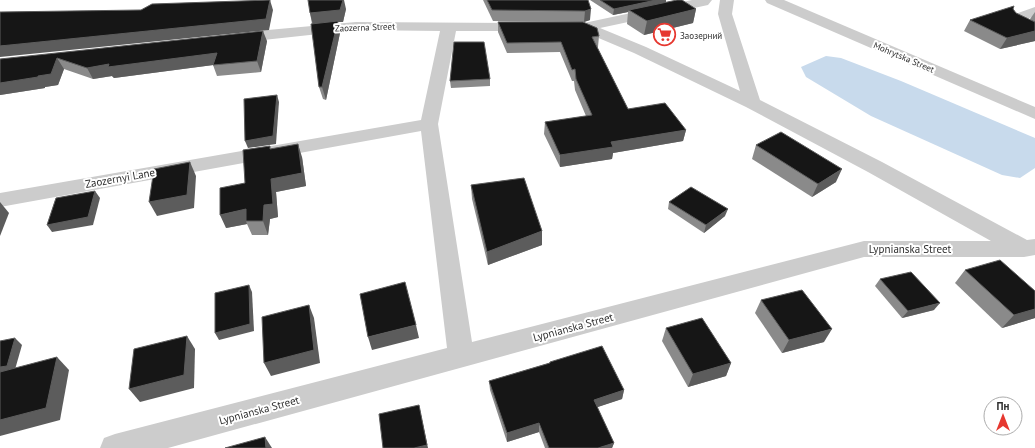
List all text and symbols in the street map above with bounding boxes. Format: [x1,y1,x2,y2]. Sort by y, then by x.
street label: Zaozerna Street [335,20,395,34]
supermarket icon: Заозерний [651,22,677,48]
place label: Заозерний [680,30,722,41]
street label: Mohrytska Street [872,39,936,75]
street label: Zaozernyi Lane [84,165,156,191]
street label: Lypnianska Street [869,242,952,256]
street label: Lypnianska Street [531,309,615,344]
street label: Lypnianska Street [217,392,301,427]
north arrow [983,396,1023,436]
text: Пн [997,399,1010,413]

